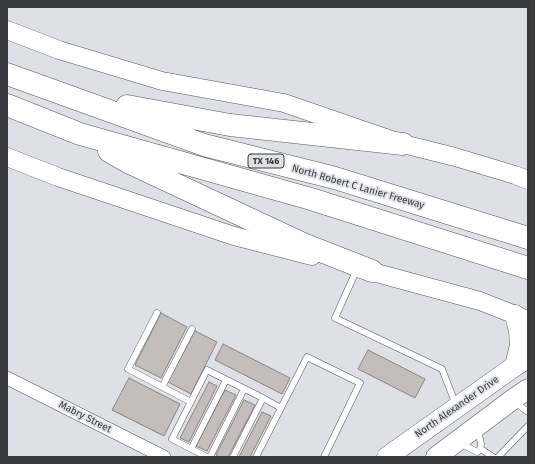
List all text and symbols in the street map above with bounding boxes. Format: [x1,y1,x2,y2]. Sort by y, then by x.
road number: TX 146 [248,154,284,168]
street label: North Robert C Lanier Freeway [290,162,426,212]
street label: North Alexander Drive [413,373,501,441]
street label: Mabry Street [57,399,113,435]

